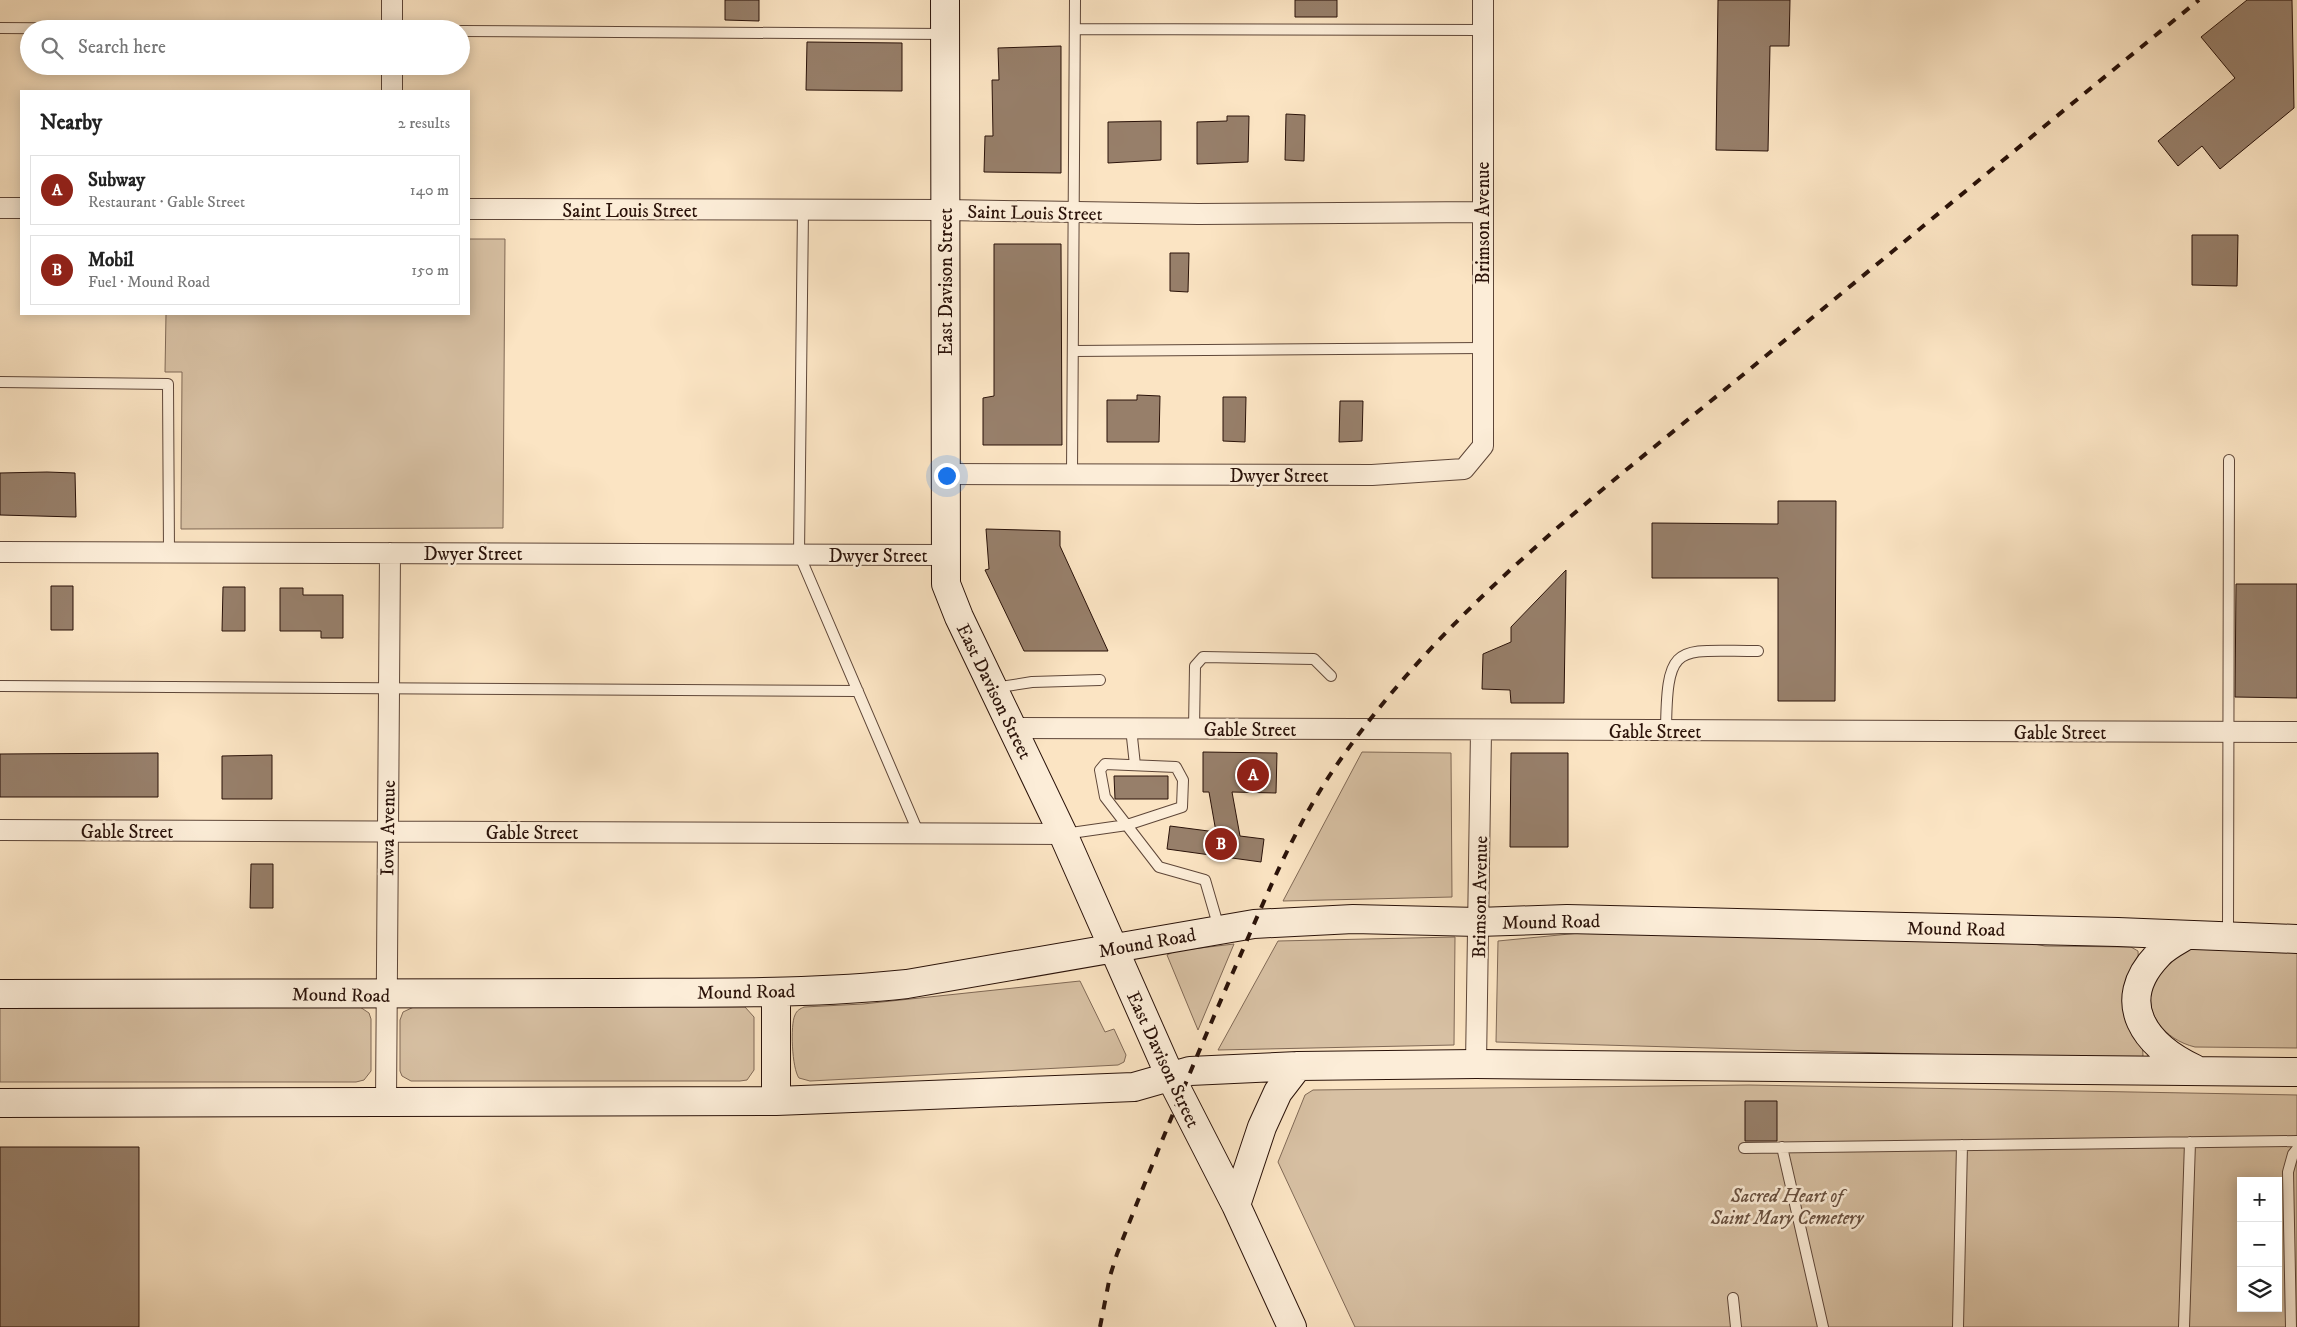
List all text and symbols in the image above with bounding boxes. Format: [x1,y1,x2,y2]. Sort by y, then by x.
search box [20,20,470,75]
icon: search [38,34,66,62]
text: Search here [78,36,166,59]
text: Nearby [40,110,102,136]
text: 2 results [398,113,450,133]
street label: Brimson Avenue [1472,162,1495,284]
text: Subway [88,169,145,192]
text: A [52,180,62,200]
text: 140 m [410,180,449,200]
text: Restaurant · Gable Street [88,192,245,212]
street label: Saint Louis Street [562,200,698,223]
street label: Saint Louis Street [967,201,1103,226]
street label: East Davison Street [935,208,958,356]
text: Mobil [88,249,134,272]
text: B [52,260,62,280]
text: 150 m [411,260,449,280]
text: Fuel · Mound Road [88,272,210,292]
your location [934,463,960,489]
street label: Dwyer Street [1229,465,1329,488]
street label: Dwyer Street [423,543,523,566]
street label: Dwyer Street [828,545,928,568]
street label: East Davison Street [951,620,1036,763]
street label: Gable Street [1204,719,1296,742]
street label: Gable Street [1609,721,1701,744]
street label: Gable Street [2014,722,2106,745]
pin: A [1237,756,1269,794]
street label: Iowa Avenue [376,780,401,876]
street label: Gable Street [81,821,173,844]
street label: Gable Street [486,822,578,845]
pin: B [1205,825,1237,863]
street label: Brimson Avenue [1468,835,1493,958]
street label: Mound Road [1502,910,1601,935]
street label: Mound Road [1907,917,2006,942]
street label: Mound Road [1097,924,1198,963]
street label: Mound Road [697,980,796,1005]
street label: Mound Road [292,983,391,1008]
street label: East Davison Street [1121,988,1204,1132]
map controls [2237,1177,2282,1312]
button: + [2237,1177,2282,1222]
park label: Sacred Heart of Saint Mary Cemetery [1710,1185,1865,1230]
button: − [2237,1222,2282,1267]
button: layers [2237,1267,2282,1312]

